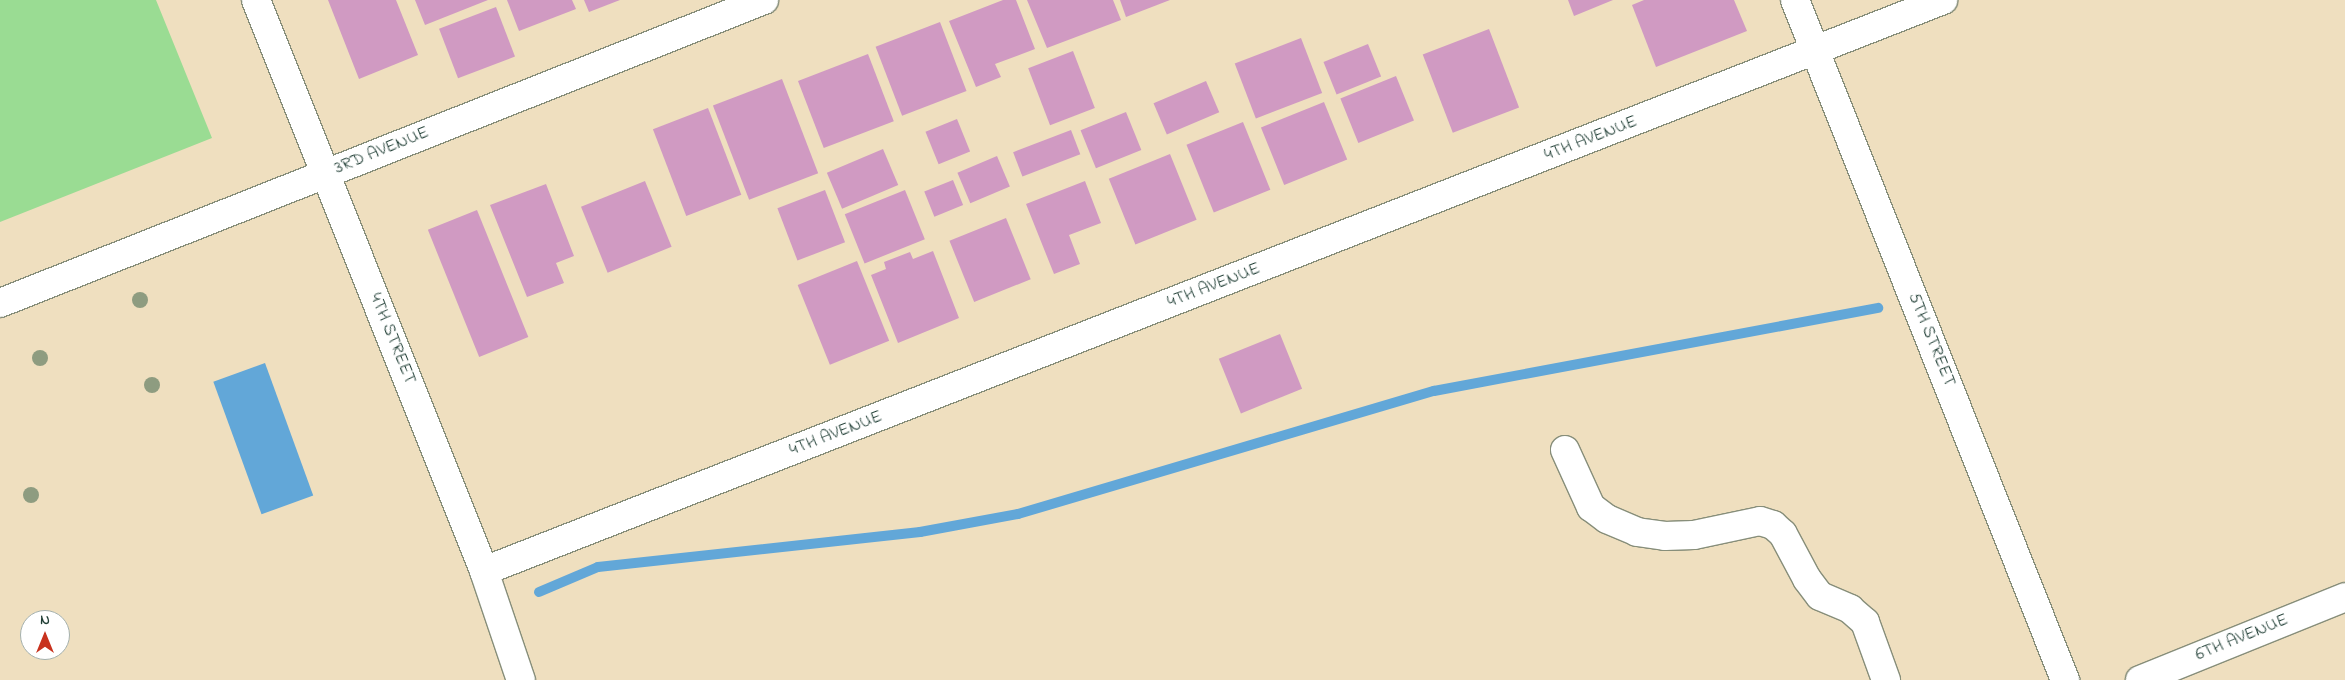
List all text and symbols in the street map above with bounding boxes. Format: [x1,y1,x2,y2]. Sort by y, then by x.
street label: 4TH AVENUE [1542,111,1640,167]
street label: 3RD AVENUE [332,122,432,180]
street label: 4TH AVENUE [1165,258,1263,314]
street label: 4TH STREET [364,290,420,388]
street label: 5TH STREET [1902,290,1960,390]
street label: 4TH AVENUE [787,406,885,462]
north arrow [20,610,70,660]
text: N [40,610,50,631]
street label: 6TH AVENUE [2192,610,2292,666]

